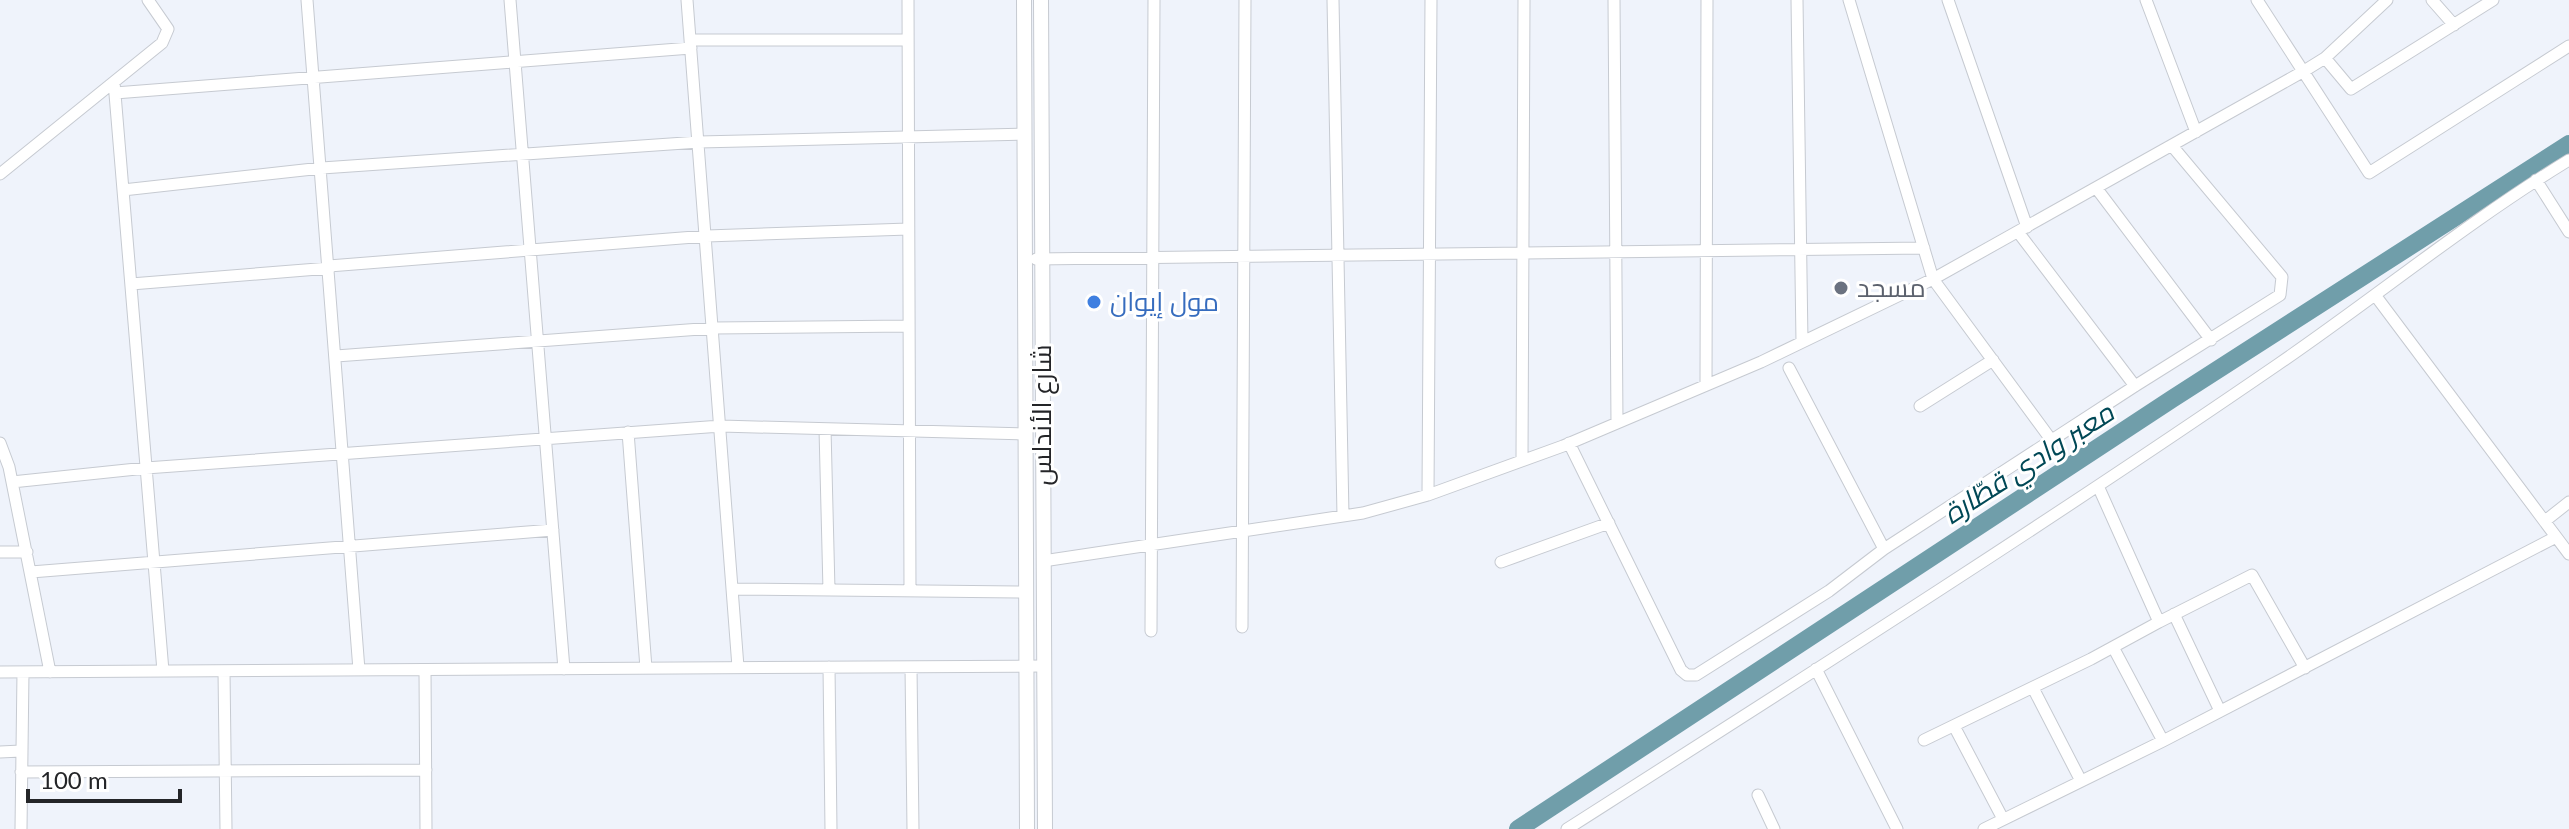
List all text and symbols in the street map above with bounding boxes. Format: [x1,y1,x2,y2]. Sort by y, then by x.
place label: مسجد [1857,271,1926,303]
marker: مسجد [1832,279,1850,297]
place label: مول إيوان [1110,285,1219,319]
marker: مول إيوان [1085,293,1103,311]
street label: شارع الأندلس [1025,344,1059,486]
water label: معبر وادي قطّارة [1936,394,2124,536]
scale bar [28,753,180,803]
text: 100 m [40,765,108,794]

